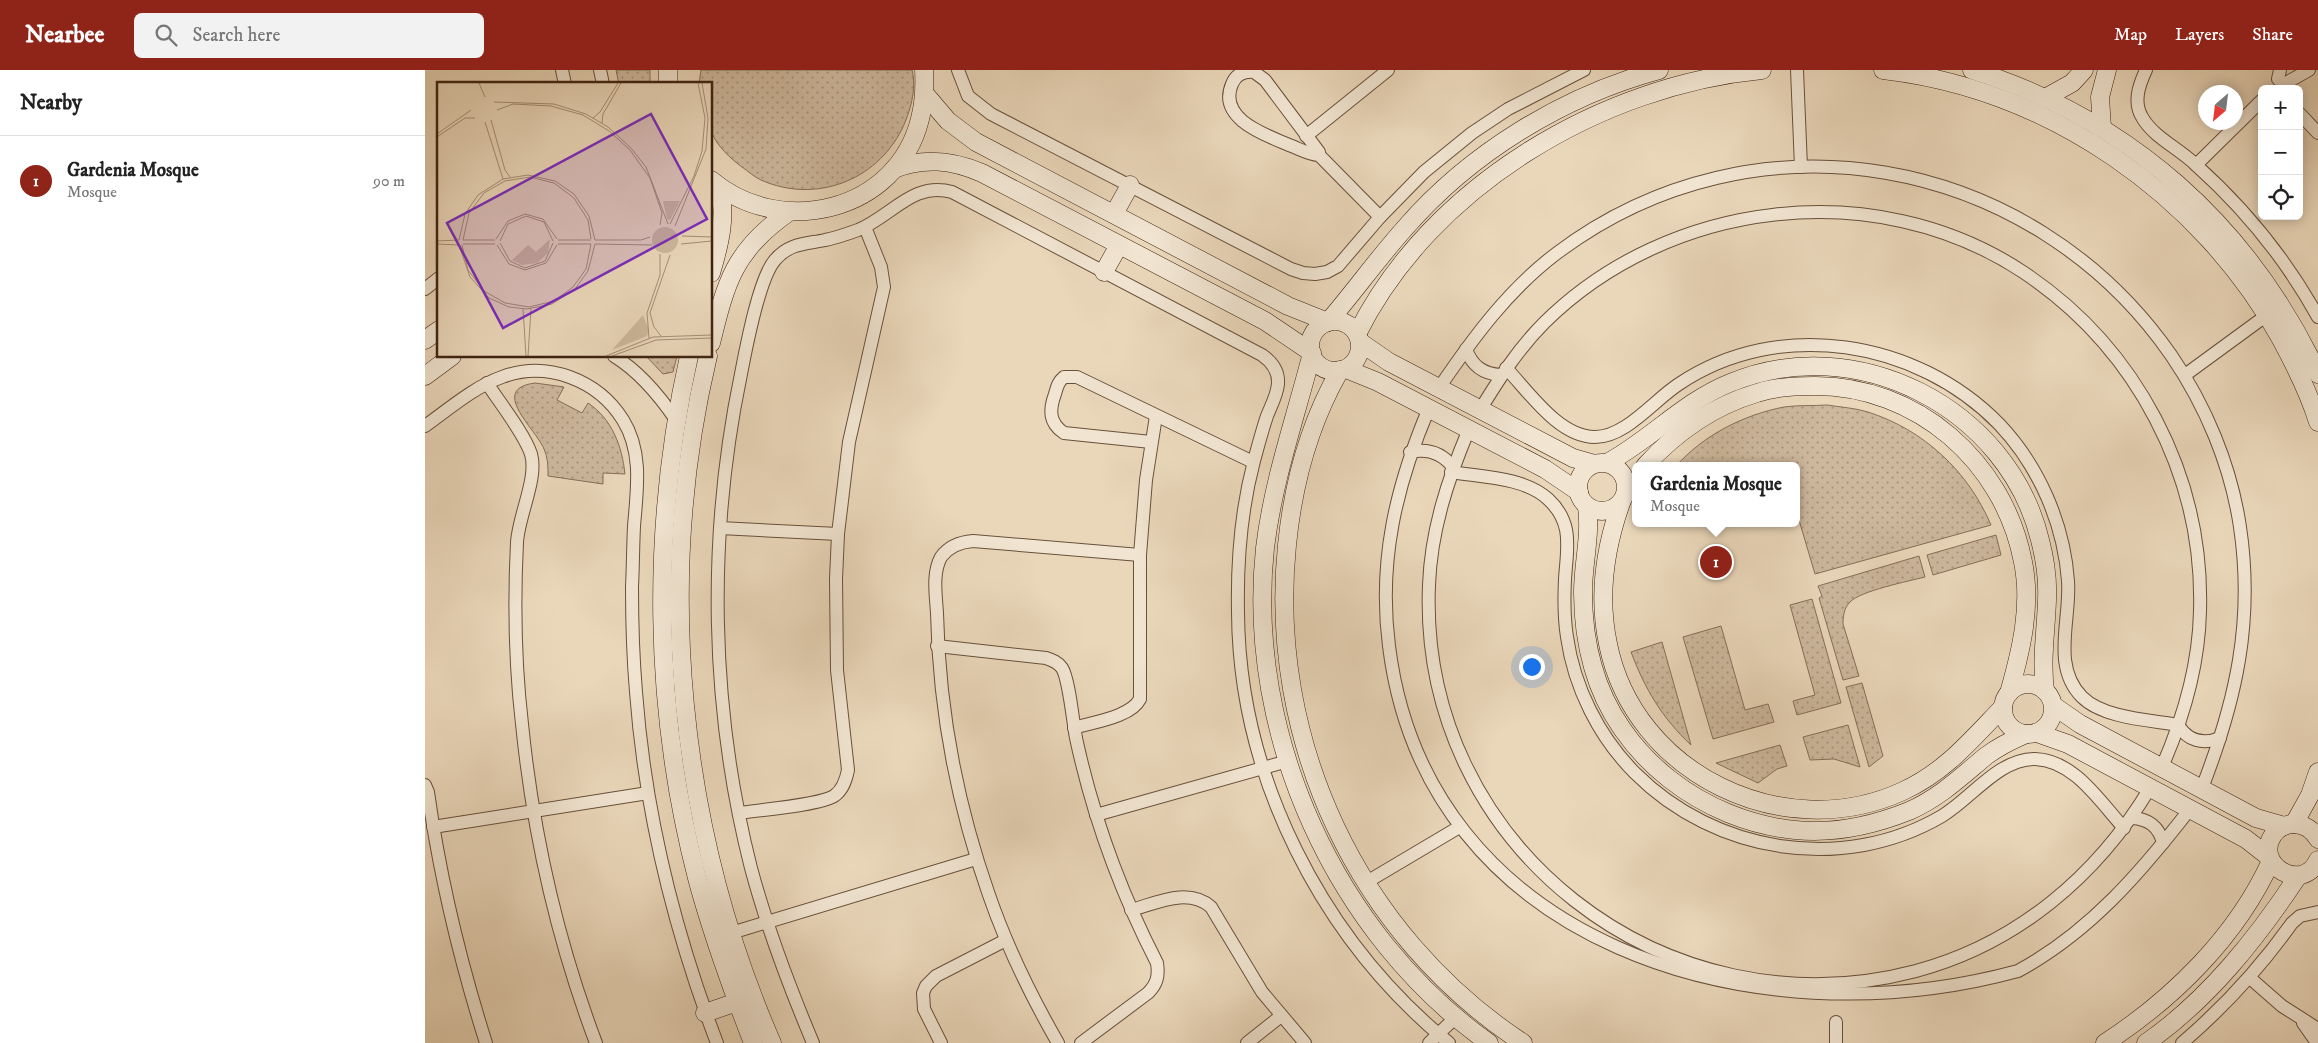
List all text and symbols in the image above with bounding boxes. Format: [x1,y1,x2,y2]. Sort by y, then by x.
search box [134,13,484,58]
text: Nearbee [25,20,104,50]
icon: search [152,21,180,49]
text: Search here [192,24,280,47]
text: Map [2114,24,2147,46]
text: Layers [2175,24,2224,46]
text: Share [2252,24,2293,46]
inset map [437,82,713,358]
north arrow [2198,85,2243,130]
map controls [2258,85,2303,220]
button: + [2258,85,2303,130]
text: Nearby [20,90,82,116]
button: − [2258,130,2303,175]
text: Gardenia Mosque [67,159,199,182]
text: 1 [33,171,39,191]
text: 90 m [373,171,405,191]
button: locate [2258,175,2303,220]
text: Mosque [67,182,117,202]
popup [1632,462,1800,527]
text: Gardenia Mosque [1650,473,1782,496]
text: Mosque [1650,496,1700,516]
pin: 1 [1700,543,1732,581]
your location [1519,654,1545,680]

